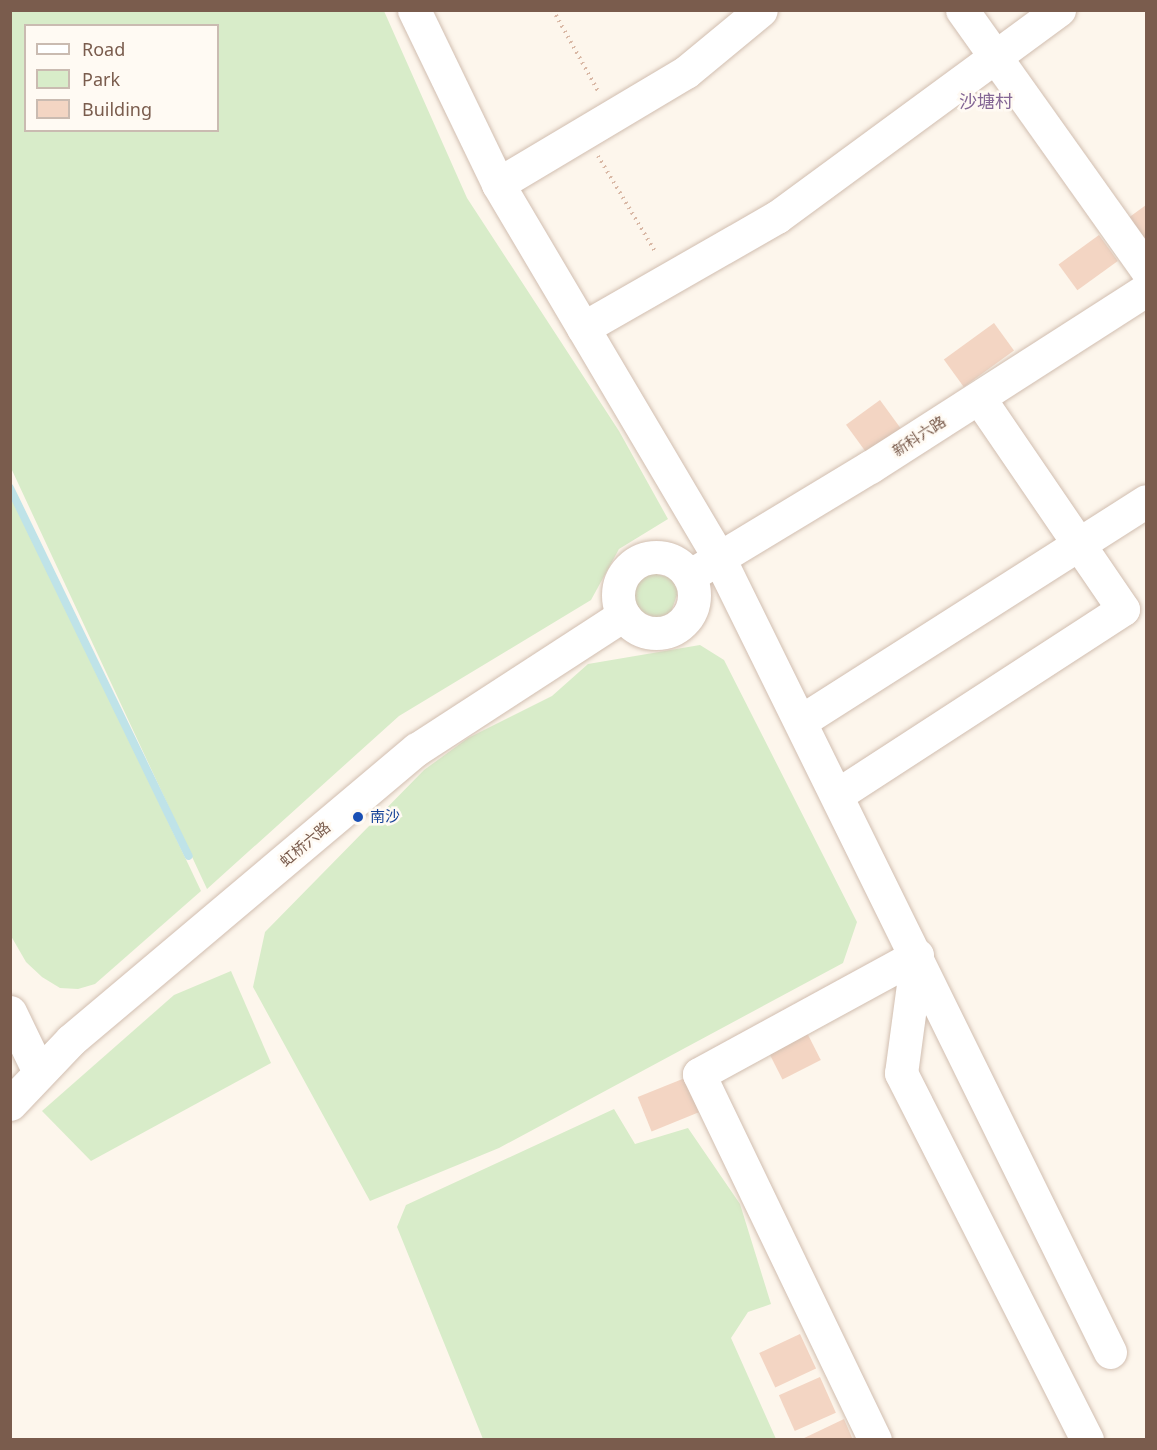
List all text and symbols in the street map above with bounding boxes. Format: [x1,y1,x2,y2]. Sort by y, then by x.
legend [24,24,219,132]
text: Road [82,37,125,61]
text: Park [82,67,120,91]
district label: 沙塘村 [959,90,1013,112]
text: Building [82,97,152,121]
street label: 新科六路 [889,412,949,460]
place label: 南沙 [370,808,400,826]
marker: 南沙 [351,810,365,824]
street label: 虹桥六路 [276,818,334,870]

